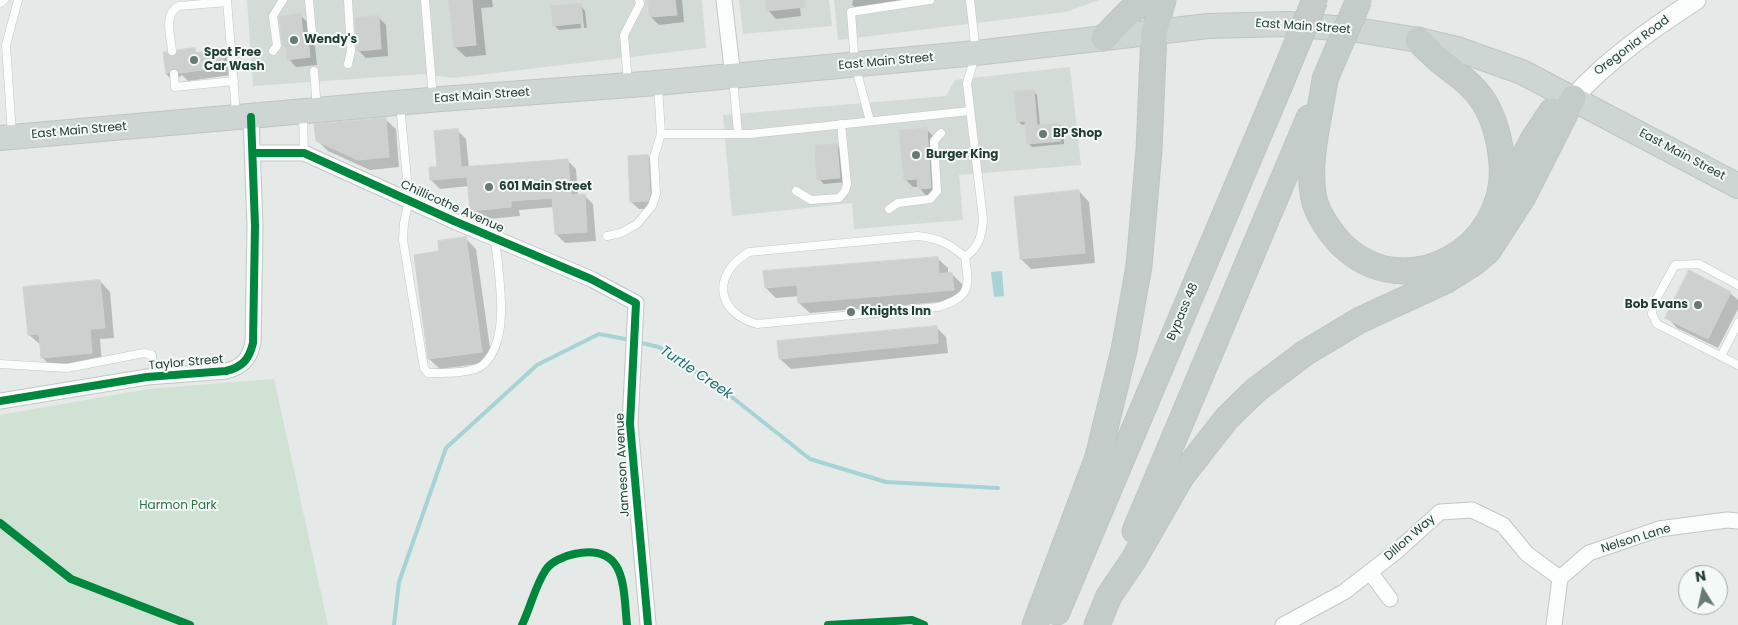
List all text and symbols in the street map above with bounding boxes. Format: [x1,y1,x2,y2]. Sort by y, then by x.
street label: Oregonia Road [1592,13,1672,79]
street label: East Main Street [1255,16,1351,38]
place label: Wendy's [304,33,357,47]
marker: Wendy's [288,34,300,46]
place label: Spot Free Car Wash [204,46,265,74]
street label: East Main Street [838,51,934,73]
marker: Spot Free Car Wash [188,54,200,66]
street label: East Main Street [434,85,530,107]
street label: East Main Street [31,120,127,142]
street label: East Main Street [1636,126,1728,184]
place label: BP Shop [1053,127,1102,141]
marker: BP Shop [1037,128,1049,140]
place label: Burger King [926,148,998,162]
marker: Burger King [910,149,922,161]
street label: Chillicothe Avenue [398,178,506,236]
place label: 601 Main Street [499,180,592,194]
marker: 601 Main Street [483,181,495,193]
street label: Bypass 48 [1164,281,1202,343]
place label: Bob Evans [1625,298,1688,312]
marker: Bob Evans [1692,299,1704,311]
place label: Knights Inn [861,305,931,319]
marker: Knights Inn [845,306,857,318]
water label: Turtle Creek [657,343,735,403]
street label: Taylor Street [148,353,224,373]
street label: Jameson Avenue [613,413,633,517]
park label: Harmon Park [139,499,217,513]
street label: Dillon Way [1382,512,1438,564]
street label: Nelson Lane [1599,522,1673,556]
north arrow [1678,565,1728,615]
text: N [1694,565,1707,587]

